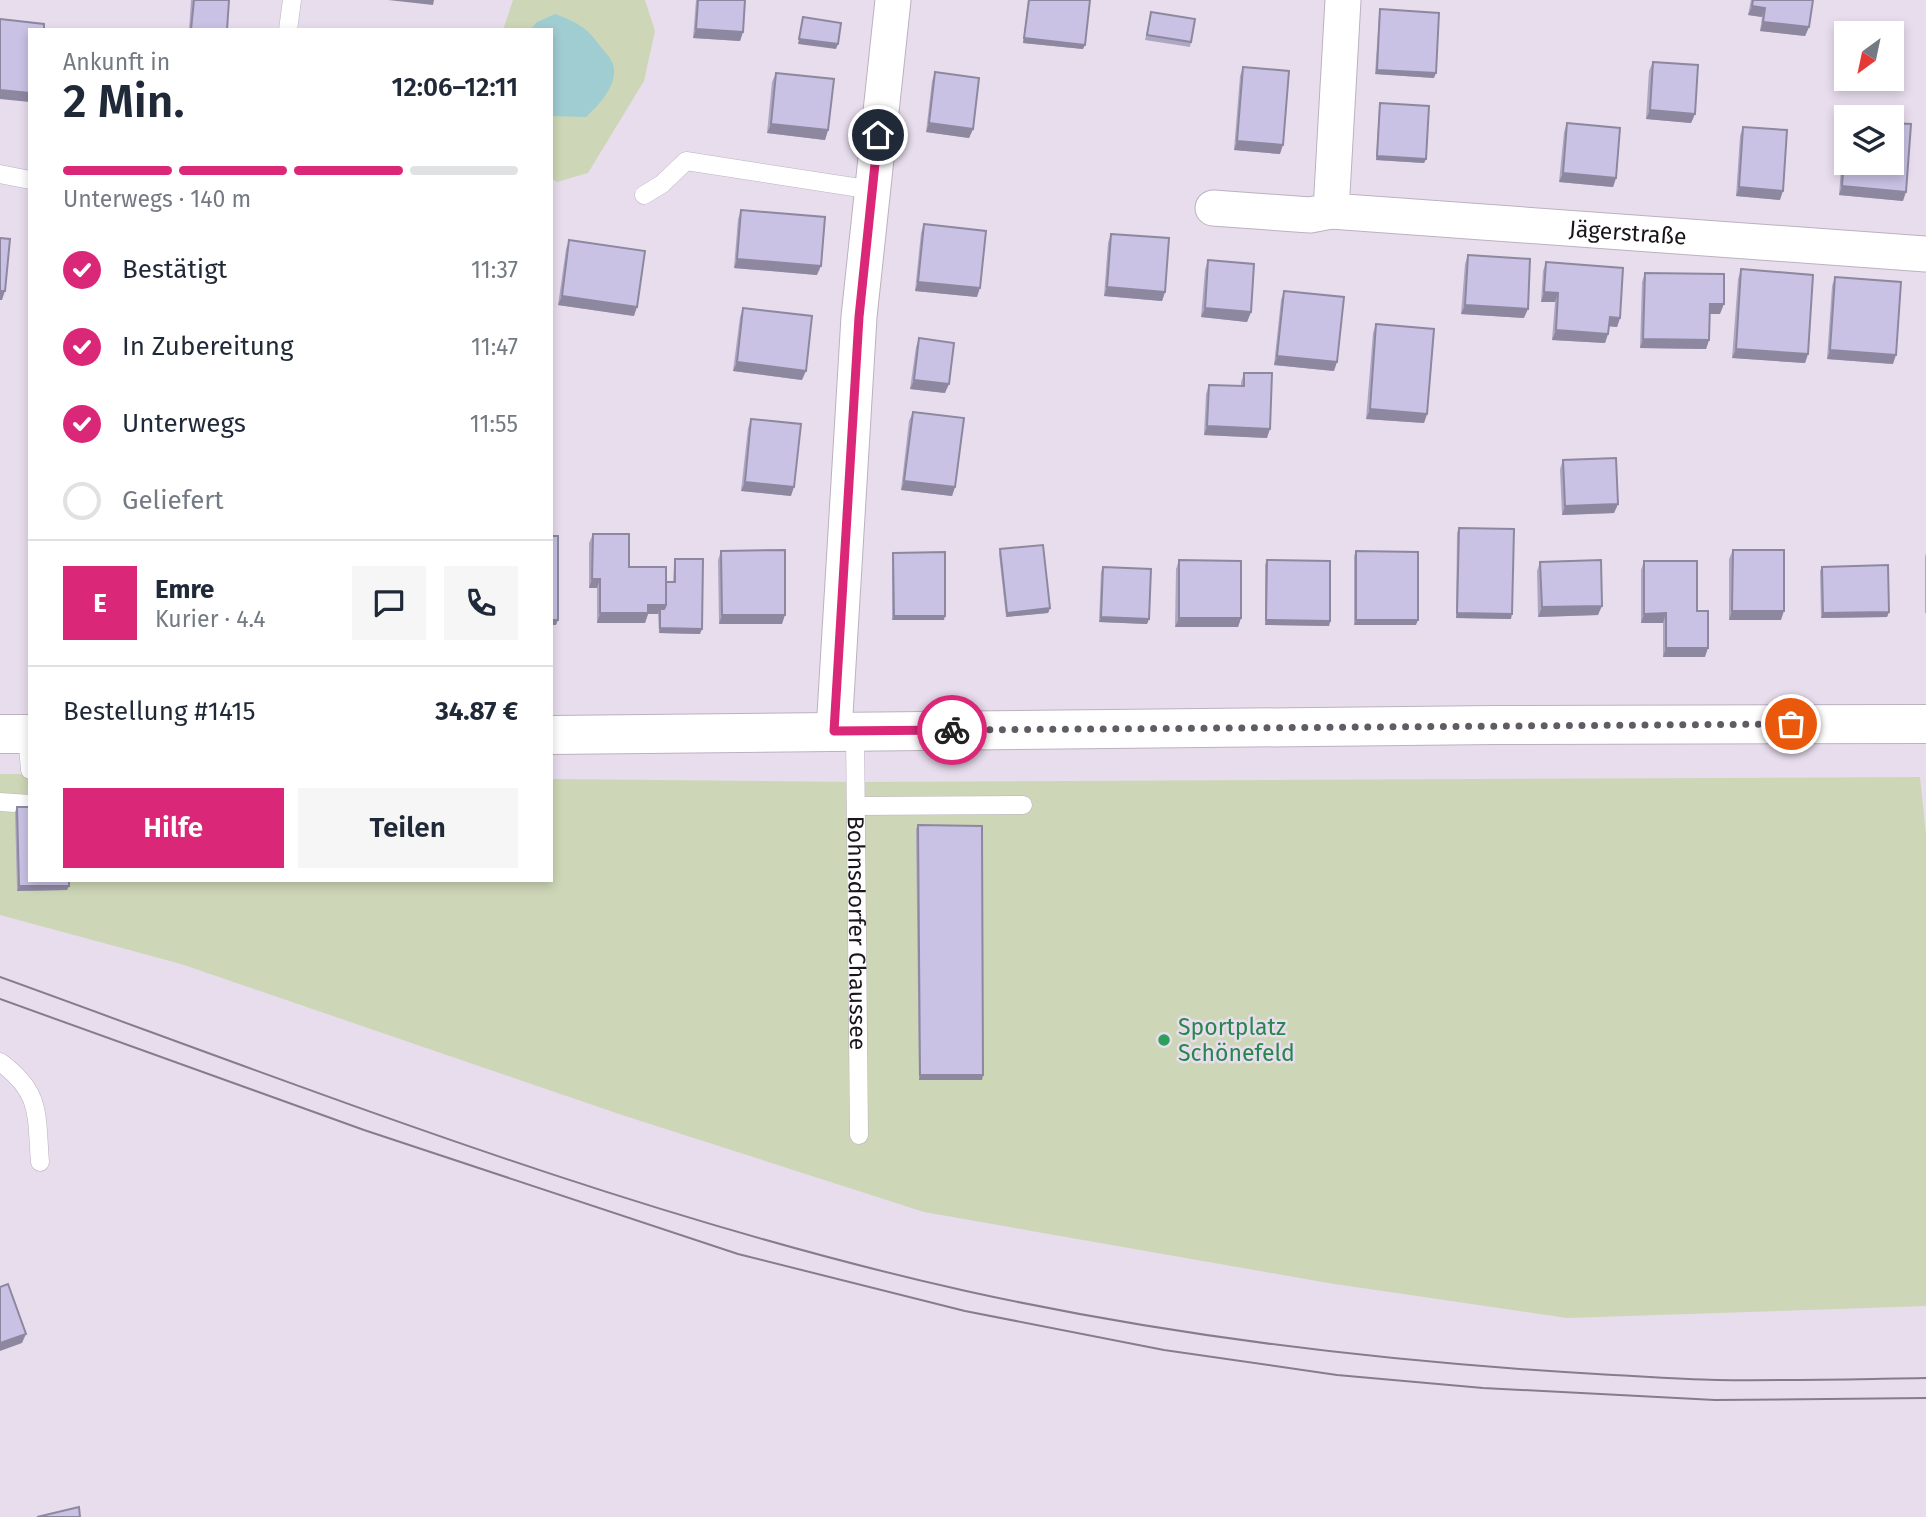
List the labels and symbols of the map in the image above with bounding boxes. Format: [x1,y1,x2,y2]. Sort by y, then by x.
north arrow [1834,21,1904,91]
pin [848,105,908,165]
street label: Jägerstraße [1568,214,1688,251]
pin [1761,694,1821,754]
courier [917,695,987,765]
street label: Bohnsdorfer Chaussee [842,816,872,1050]
place label: Sportplatz Schönefeld [1178,1013,1295,1067]
marker: Sportplatz Schönefeld [1156,1032,1172,1048]

